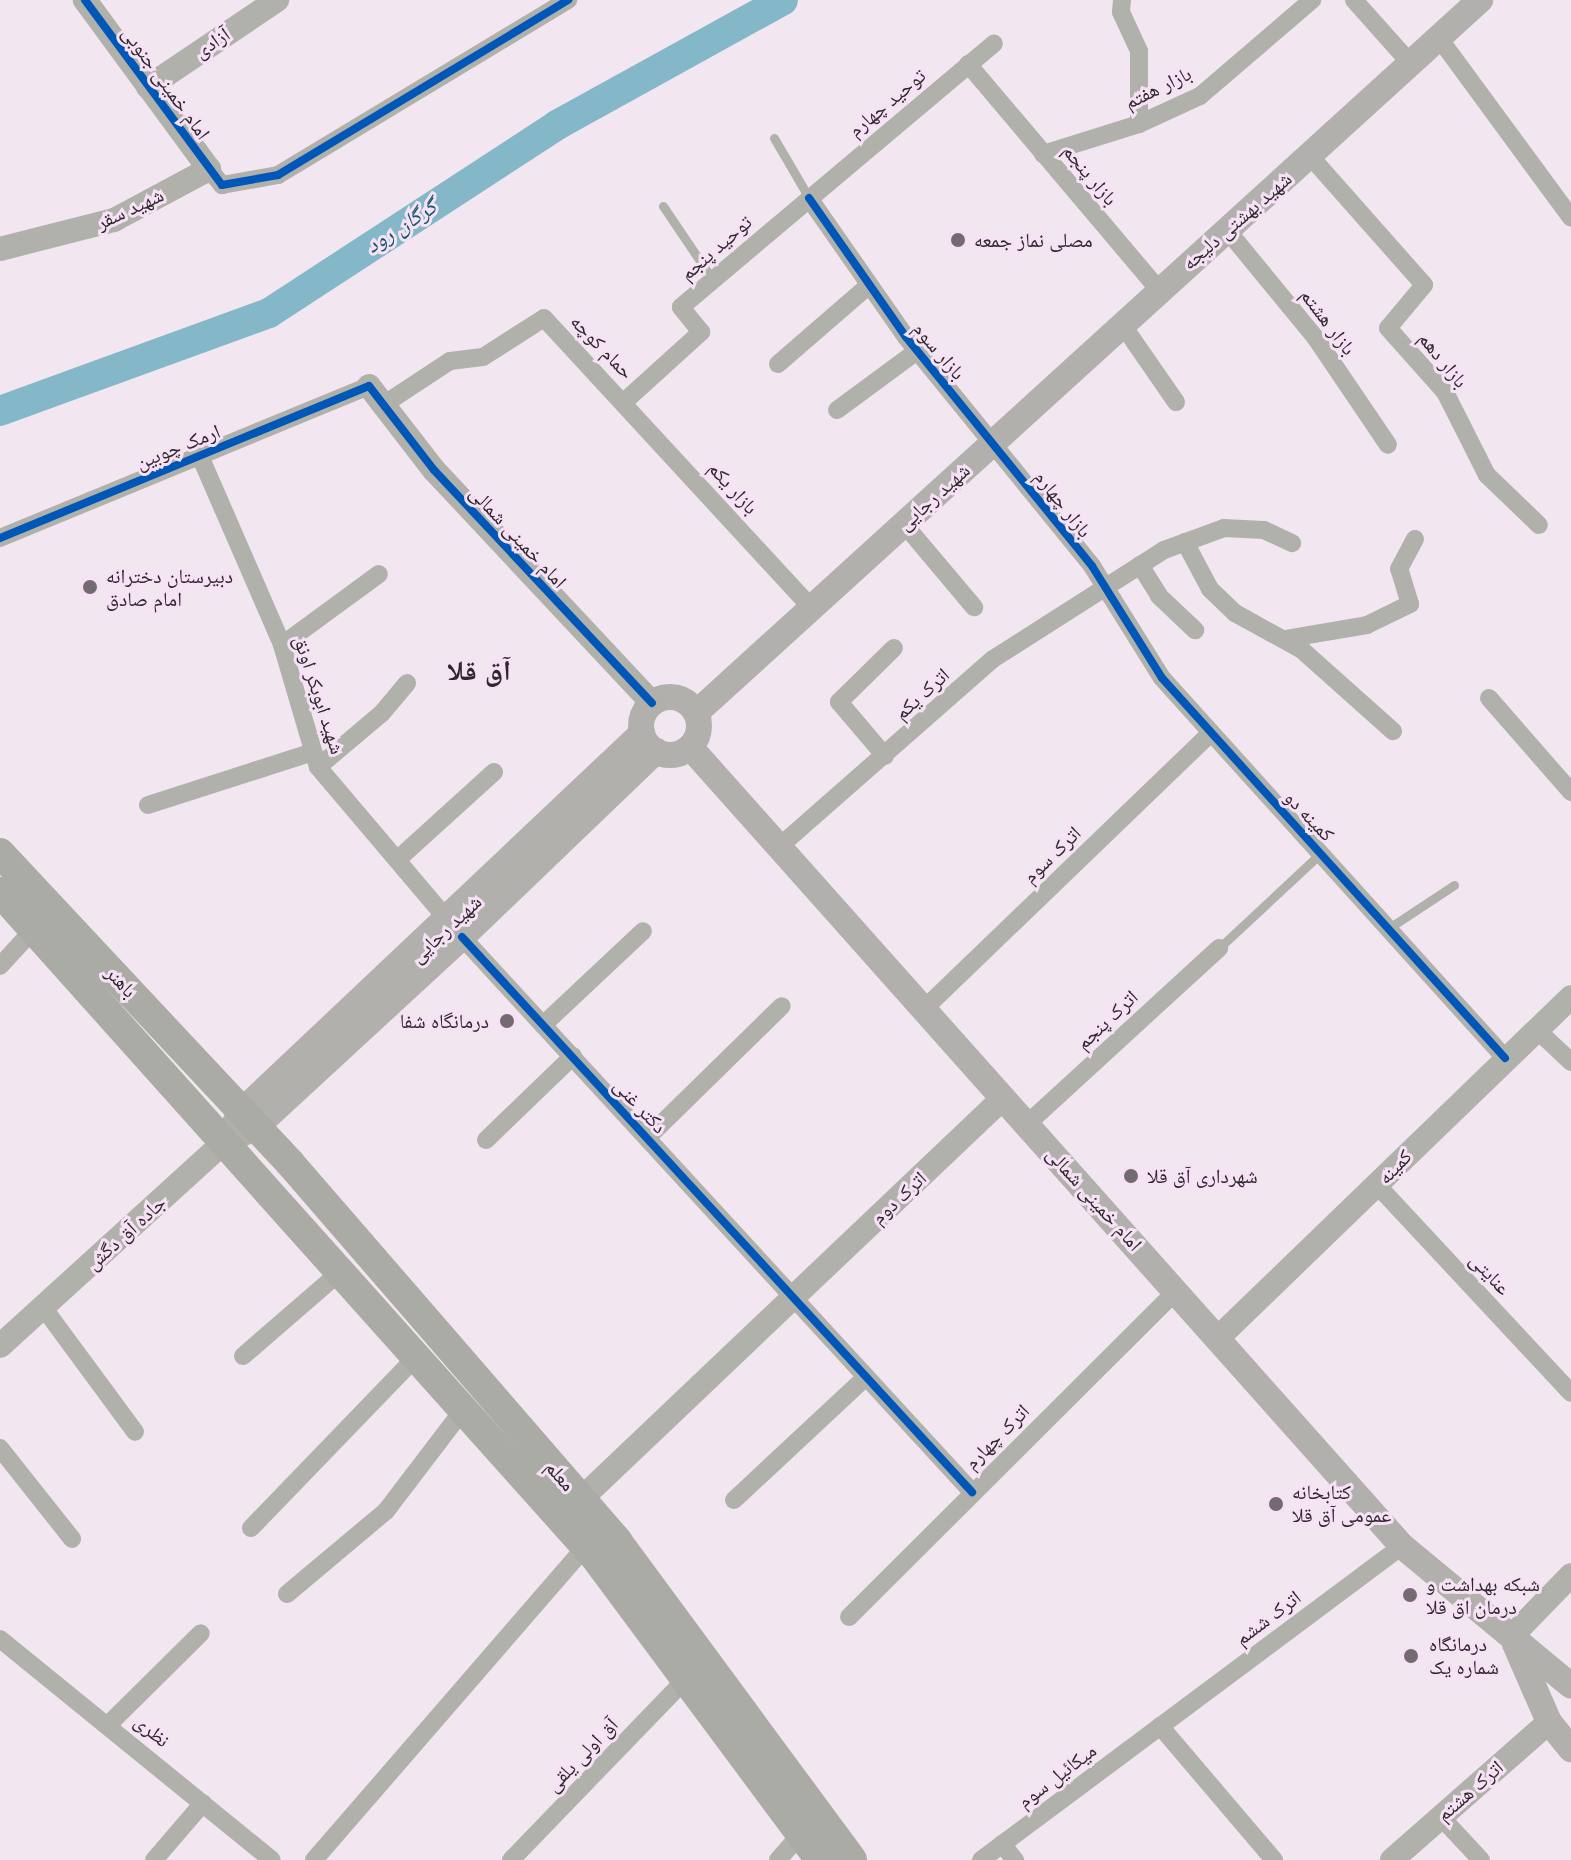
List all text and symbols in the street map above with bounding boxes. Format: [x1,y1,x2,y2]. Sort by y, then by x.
street label: امام خمینی جنوبی [117,22,215,144]
street label: آزادی [190,22,234,64]
street label: بازار هفتم [1121,62,1195,114]
street label: توحید چهارم [843,64,931,142]
street label: بازار پنجم [1057,139,1123,211]
street label: شهید بهشتی دلیجه [1177,167,1297,275]
street label: شهید سقر [92,183,168,235]
water label: گرگان رود [361,193,441,259]
street label: توحید پنجم [675,210,757,286]
place label: مصلی نماز جمعه [974,228,1093,252]
marker: مصلی نماز جمعه [949,231,967,249]
street label: بازار هشتم [1295,284,1361,360]
street label: حمام کوچه [565,310,639,384]
street label: بازار سوم [908,317,970,385]
street label: بازار دهم [1413,327,1473,393]
street label: ارمک چوبین [132,419,224,475]
street label: بازار یکم [703,457,763,519]
street label: شهید رجایی [893,458,975,536]
street label: بازار چهارم [1029,466,1097,542]
street label: امام خمینی شمالی [464,481,572,593]
place label: دبیرستان دخترانه امام صادق [106,564,233,611]
marker: دبیرستان دخترانه امام صادق [81,578,99,596]
street label: شهید ابوبکر اونق [289,633,349,757]
district label: آق قلا [447,653,511,687]
street label: اترک یکم [889,663,955,725]
street label: کمینه دو [1279,786,1339,846]
street label: اترک سوم [1018,821,1086,889]
street label: شهید رجایی [405,890,487,968]
street label: باهنر [100,961,142,1003]
street label: اترک پنجم [1071,985,1143,1055]
place label: درمانگاه شفا [400,1009,489,1033]
marker: درمانگاه شفا [496,1010,518,1032]
street label: دکتر غنی [608,1073,672,1139]
street label: امام خمینی شمالی [1041,1142,1147,1256]
street label: کمینه [1373,1145,1417,1189]
place label: شهرداری آق قلا [1147,1164,1258,1188]
street label: اترک دوم [866,1166,932,1230]
marker: شهرداری آق قلا [1122,1167,1140,1185]
street label: جاده آق دگش [81,1191,171,1275]
street label: عنایتی [1465,1248,1515,1300]
street label: اترک چهارم [959,1399,1035,1475]
street label: معلم [540,1456,580,1496]
place label: کتابخانه عمومی آق قلا [1292,1480,1391,1527]
marker: کتابخانه عمومی آق قلا [1267,1495,1285,1513]
place label: شبکه بهداشت و درمان اق قلا [1426,1572,1540,1619]
street label: اترک ششم [1230,1585,1306,1651]
marker: شبکه بهداشت و درمان اق قلا [1401,1586,1419,1604]
place label: درمانگاه شماره یک [1429,1632,1499,1679]
marker: درمانگاه شماره یک [1400,1645,1422,1667]
street label: نظری [130,1709,174,1753]
street label: آق اولی یلقی [541,1713,623,1797]
street label: میکائیل سوم [1013,1739,1101,1813]
street label: اترک هشتم [1432,1756,1508,1826]

